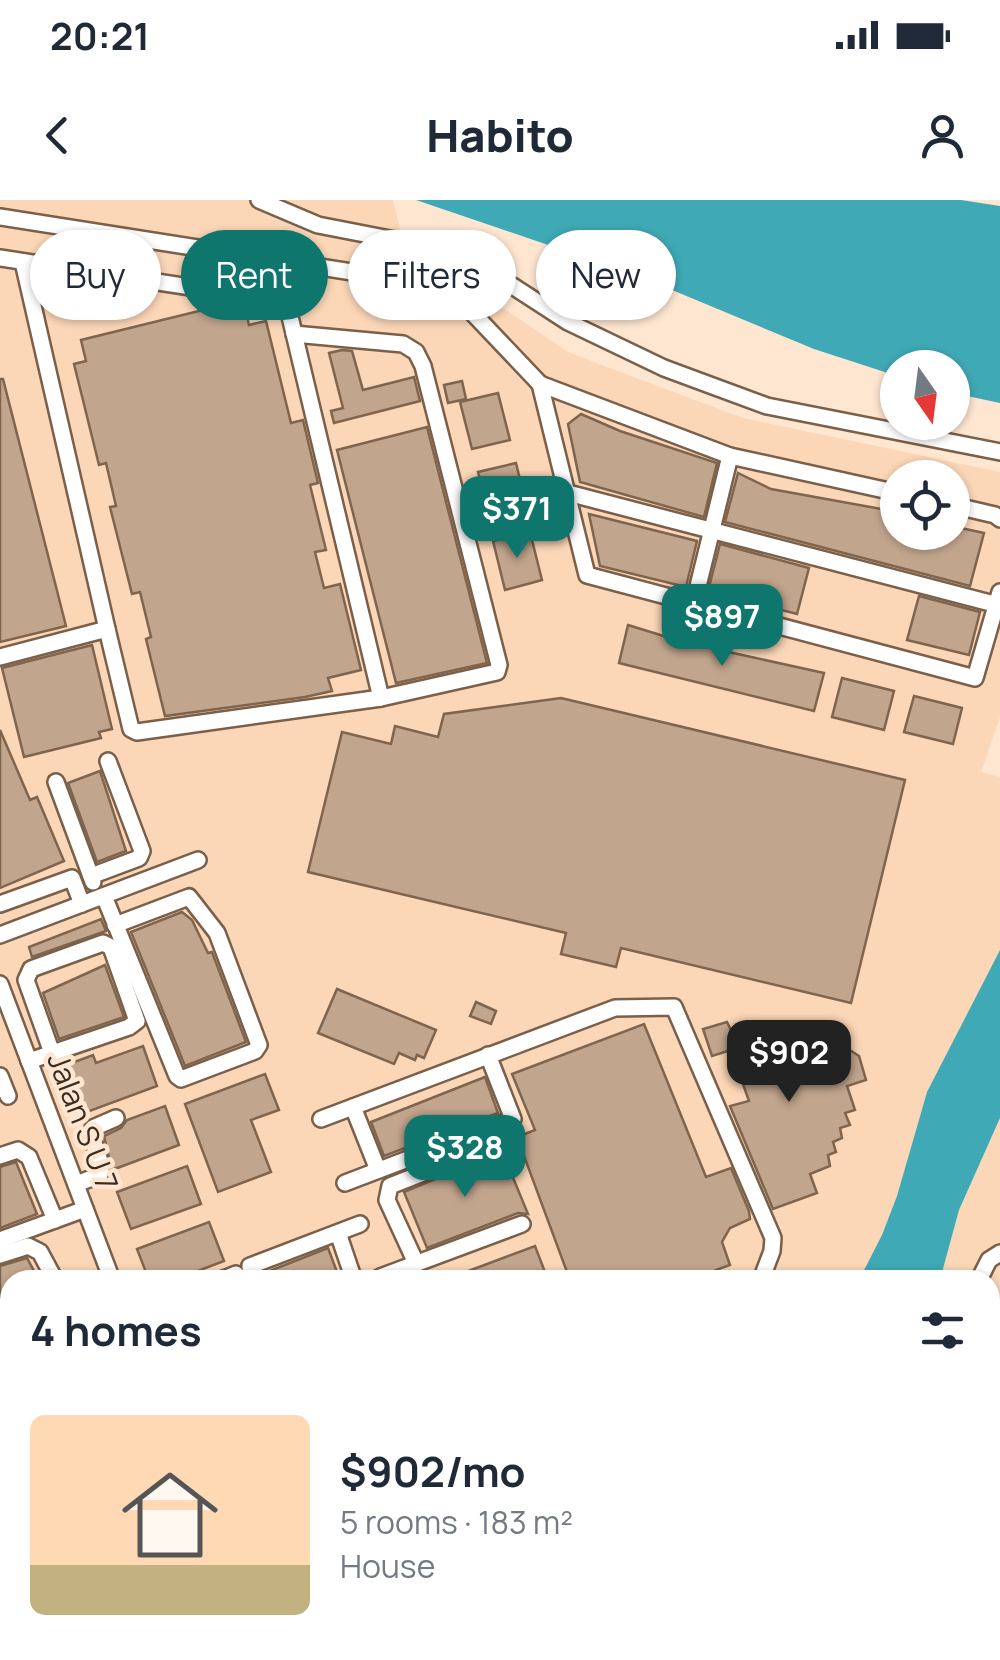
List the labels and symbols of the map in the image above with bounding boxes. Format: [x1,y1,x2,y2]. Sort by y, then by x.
north arrow [880,350,970,440]
pin: $371 [458,476,576,561]
pin: $897 [663,584,781,669]
pin: $902 [730,1020,848,1105]
street label: Jalan S U 7 [38,1047,128,1196]
pin: $328 [406,1115,524,1200]

